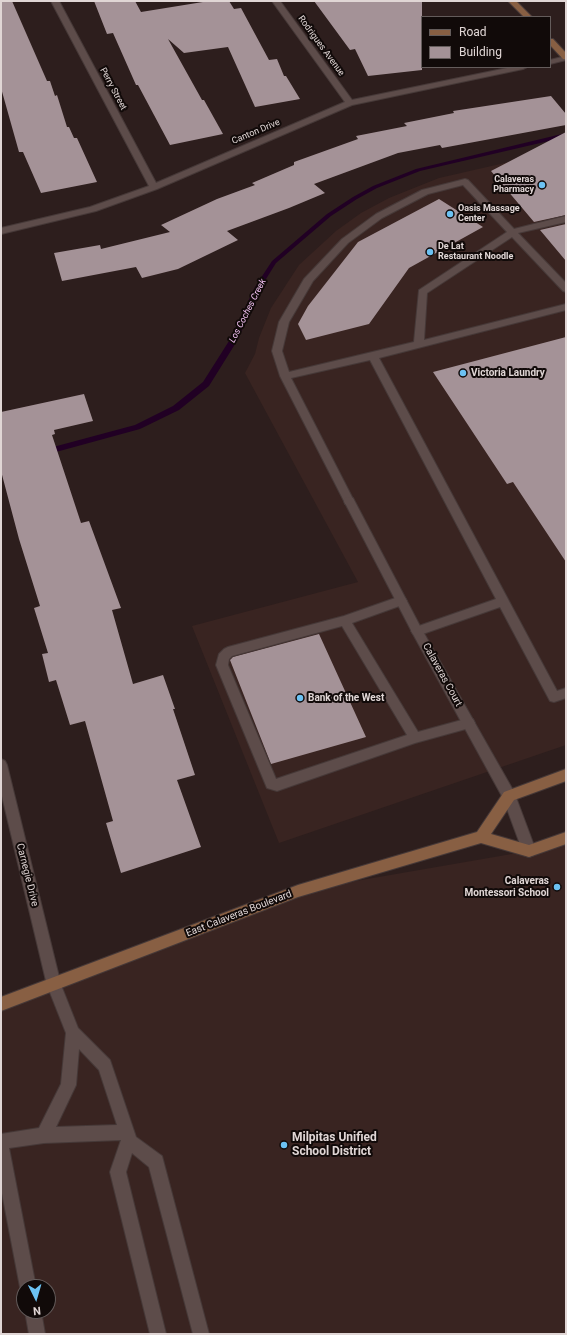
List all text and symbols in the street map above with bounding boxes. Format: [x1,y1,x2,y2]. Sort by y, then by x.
street label: Rodrigues Avenue [295,14,347,78]
legend [421,16,551,68]
text: Road [459,25,487,39]
text: Building [459,45,502,59]
street label: Perry Street [97,66,129,112]
street label: Canton Drive [230,117,282,147]
place label: Calaveras Pharmacy [493,175,534,196]
marker: Calaveras Pharmacy [537,180,547,190]
place label: Oasis Massage Center [458,204,520,225]
marker: Oasis Massage Center [445,209,455,219]
place label: De Lat Restaurant Noodle [438,242,513,263]
marker: De Lat Restaurant Noodle [425,247,435,257]
water label: Los Coches Creek [227,277,269,345]
place label: Victoria Laundry [471,367,545,379]
marker: Victoria Laundry [458,368,468,378]
street label: Calaveras Court [420,641,464,709]
place label: Bank of the West [308,692,384,704]
marker: Bank of the West [295,693,305,703]
street label: Carnegie Drive [13,842,41,908]
place label: Calaveras Montessori School [465,875,549,898]
marker: Calaveras Montessori School [552,882,562,892]
street label: East Calaveras Boulevard [184,888,294,940]
place label: Milpitas Unified School District [292,1131,377,1159]
marker: Milpitas Unified School District [279,1140,289,1150]
north arrow [16,1279,56,1319]
text: N [33,1304,41,1317]

